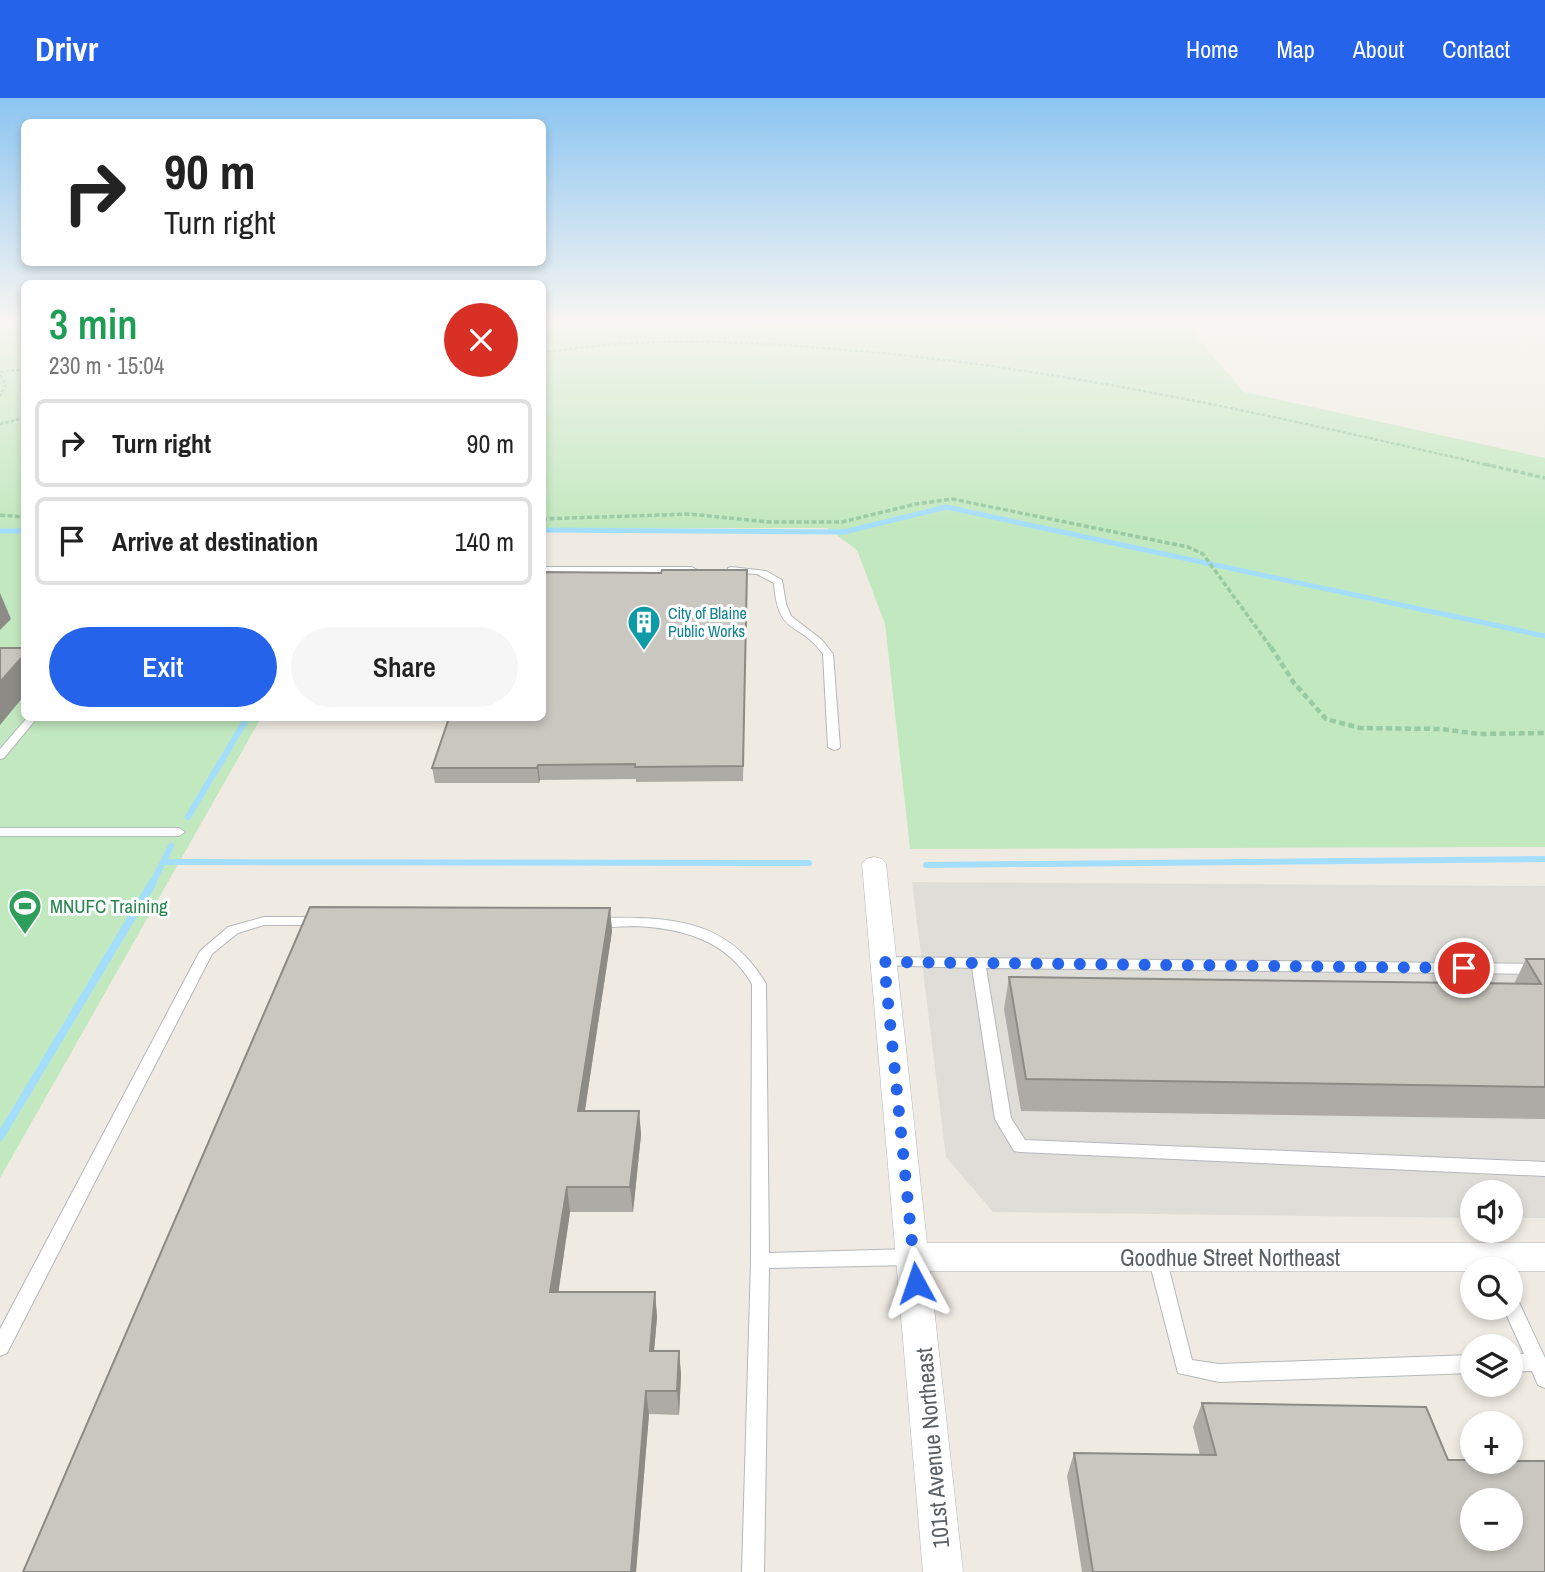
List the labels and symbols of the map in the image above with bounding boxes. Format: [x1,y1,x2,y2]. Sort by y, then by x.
place label: City of Blaine Public Works [668,602,747,642]
building icon: City of Blaine Public Works [625,603,663,652]
sports icon: MNUFC Training [6,887,44,936]
place label: MNUFC Training [50,893,168,919]
pin [1434,938,1494,998]
street label: Goodhue Street Northeast [1120,1242,1340,1273]
position arrow [879,1246,953,1320]
street label: 101st Avenue Northeast [908,1347,956,1549]

